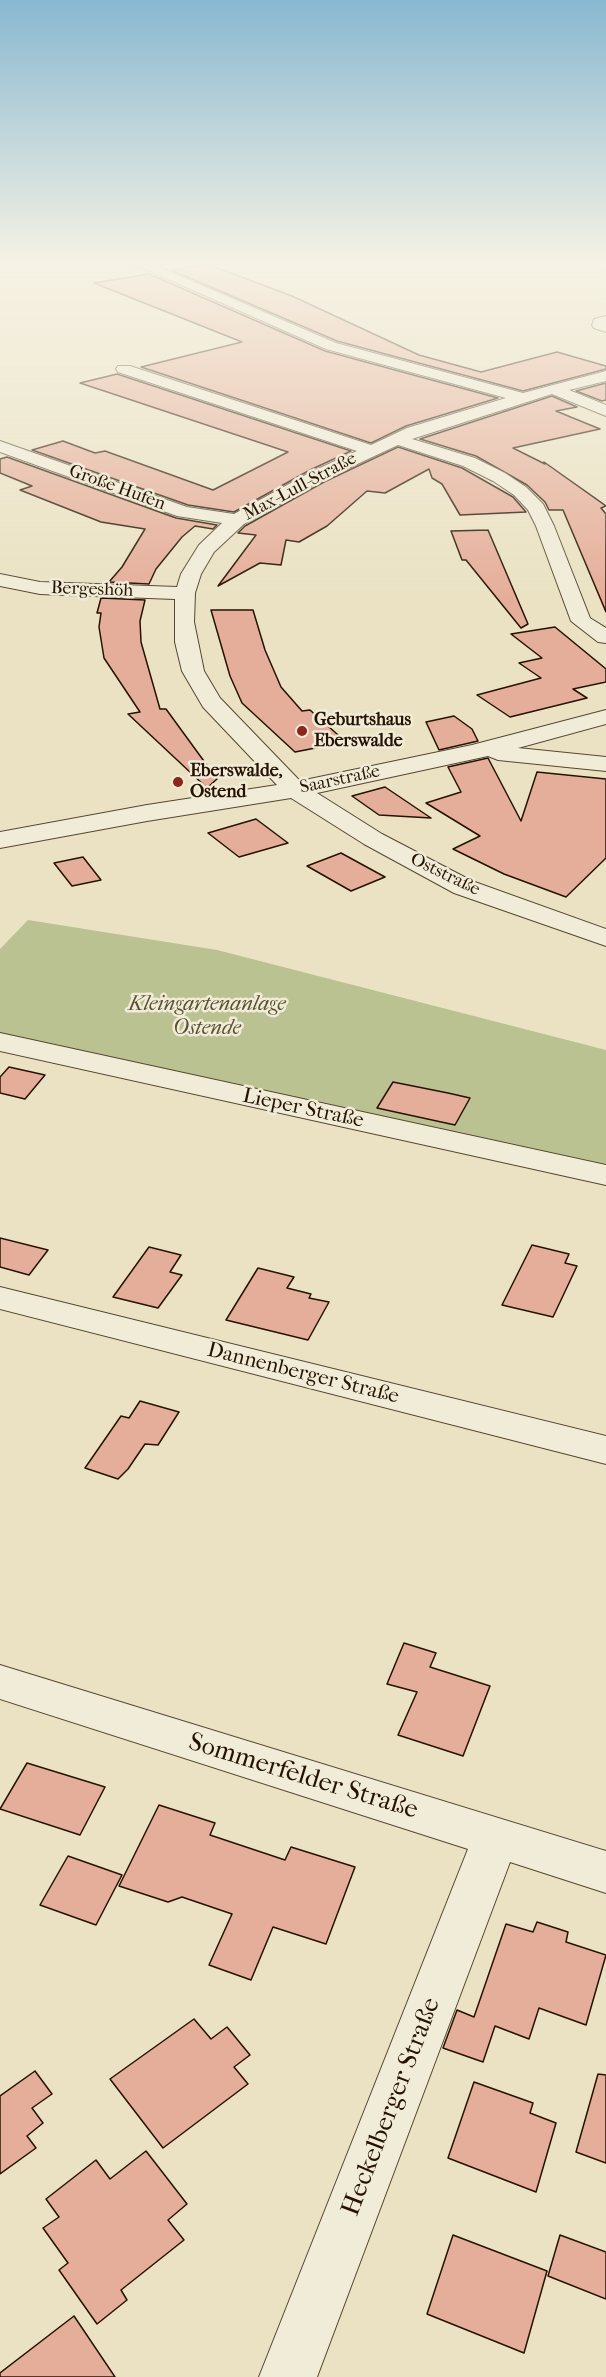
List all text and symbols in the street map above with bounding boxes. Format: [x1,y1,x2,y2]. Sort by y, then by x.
street label: Max-Lull-Straße [240,448,360,526]
street label: Große Hufen [66,461,168,515]
street label: Bergeshöh [50,578,134,602]
place label: Geburtshaus Eberswalde [314,710,411,752]
marker: Geburtshaus Eberswalde [295,724,309,738]
place label: Eberswalde, Ostend [190,761,282,804]
street label: Saarstraße [298,761,382,799]
marker: Eberswalde, Ostend [171,775,185,789]
street label: Oststraße [406,849,484,901]
park label: Kleingartenanlage Ostende [128,992,286,1042]
street label: Lieper Straße [240,1084,366,1134]
street label: Dannenberger Straße [205,1338,401,1410]
street label: Sommerfelder Straße [185,1727,421,1827]
street label: Heckelberger Straße [336,1994,448,2220]

